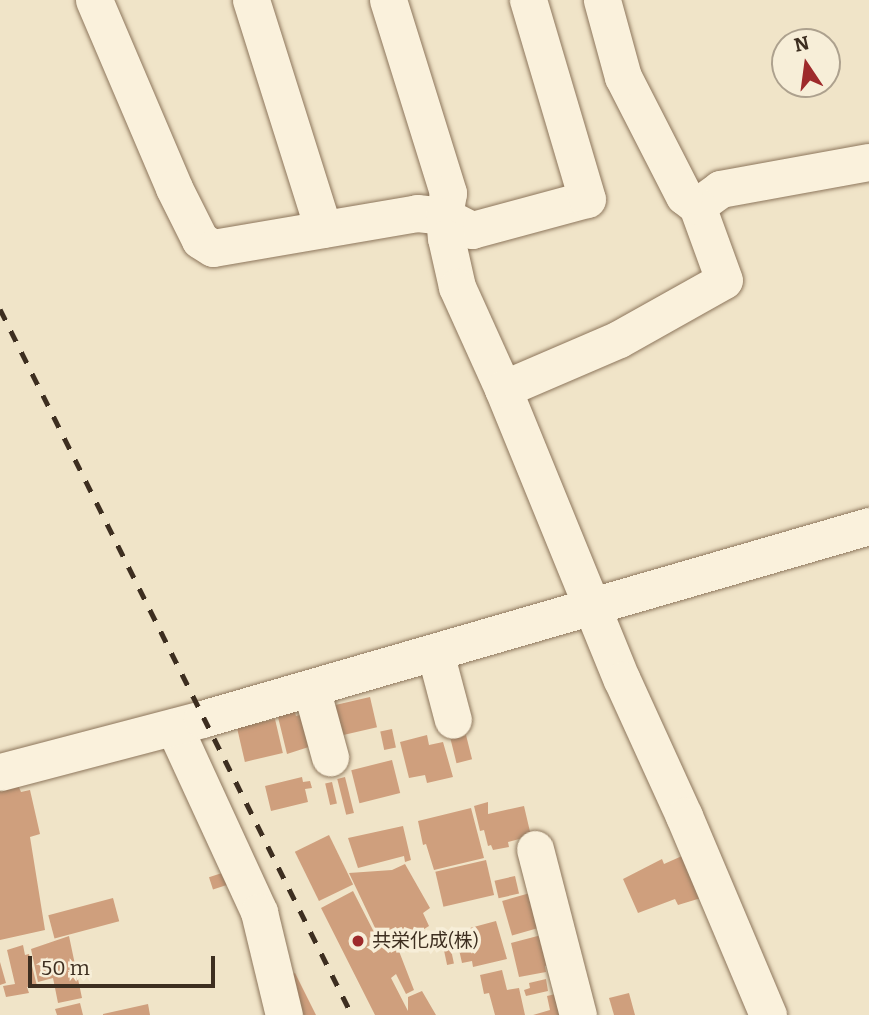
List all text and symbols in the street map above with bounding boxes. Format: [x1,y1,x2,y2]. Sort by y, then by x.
north arrow [771,28,841,98]
text: N [792,31,811,57]
place label: 共栄化成(株) [372,930,479,952]
marker: 共栄化成(株) [350,933,366,949]
scale bar [32,942,219,986]
text: 50 m [41,955,90,981]

